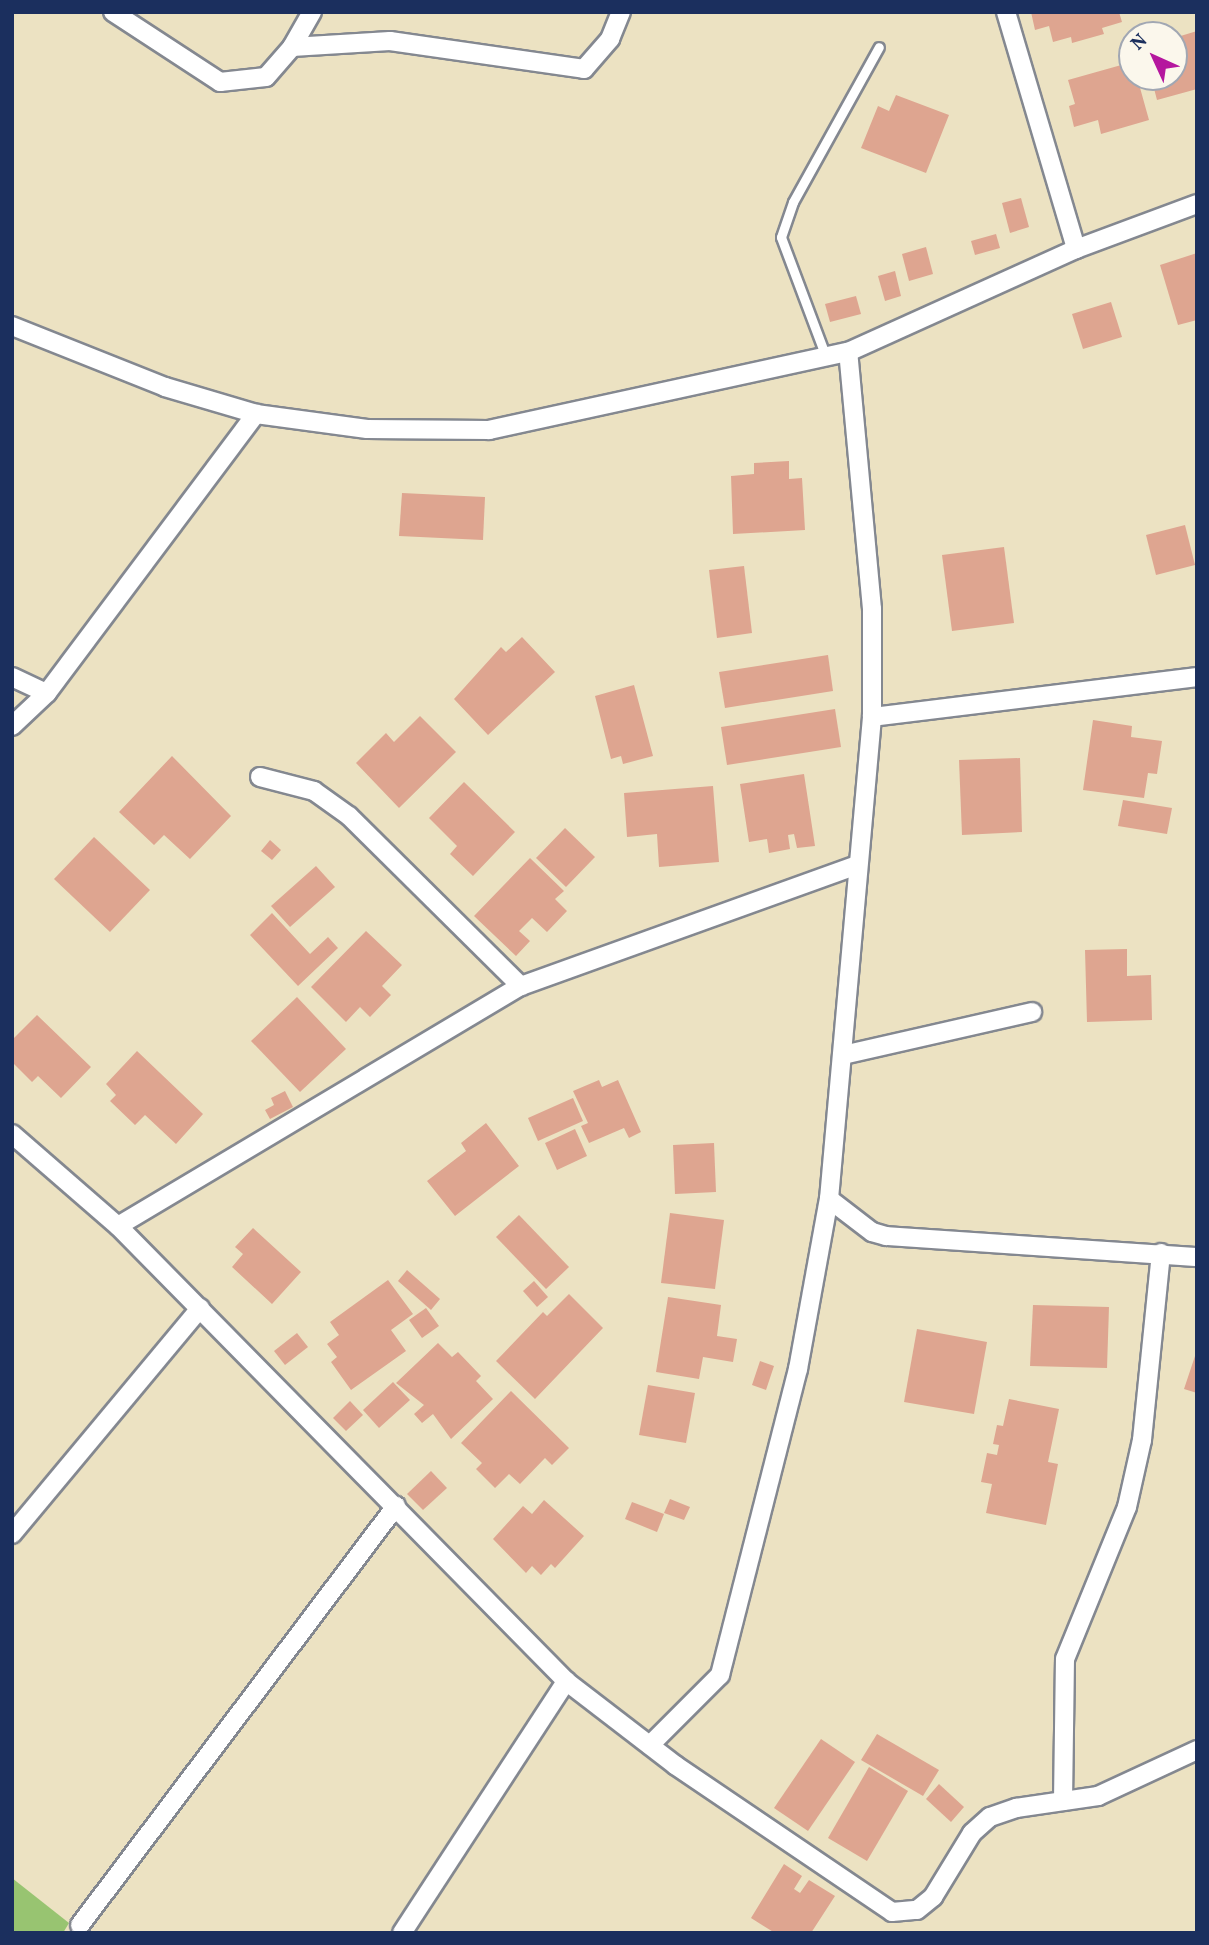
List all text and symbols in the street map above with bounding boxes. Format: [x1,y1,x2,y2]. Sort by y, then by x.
north arrow [1118,21,1188,91]
text: N [1125,29,1154,57]

